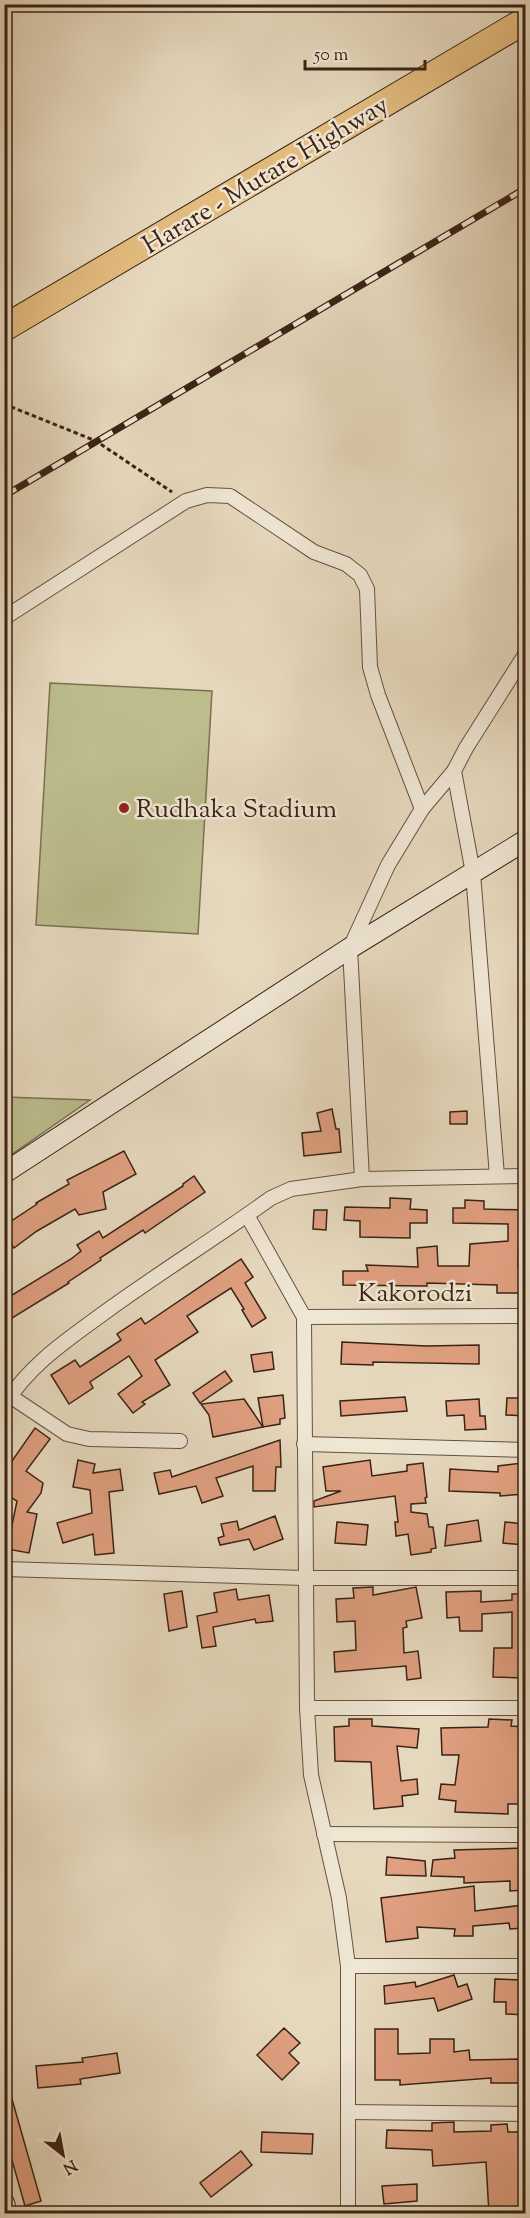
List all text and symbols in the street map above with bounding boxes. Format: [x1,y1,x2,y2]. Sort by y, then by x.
scale bar [305,33,425,71]
text: 50 m [313,43,349,69]
street label: Harare - Mutare Highway [136,88,396,264]
place label: Rudhaka Stadium [136,792,337,829]
marker: Rudhaka Stadium [117,801,131,815]
street label: Kakorodzi [358,1276,472,1313]
north arrow [33,2125,93,2185]
text: N [58,2153,81,2179]

